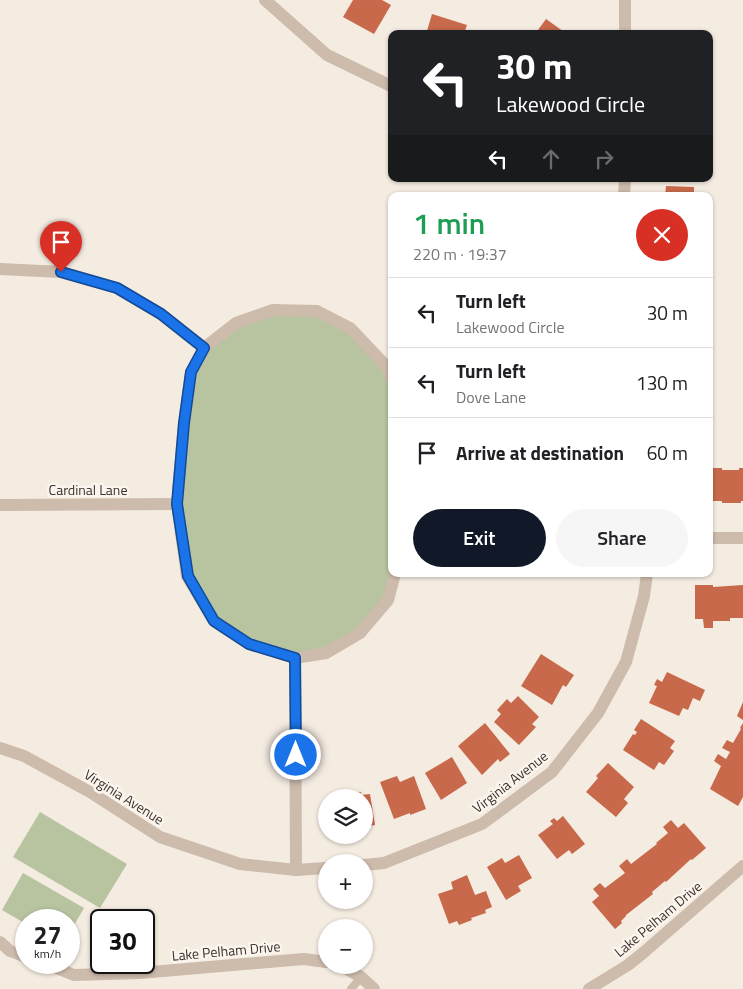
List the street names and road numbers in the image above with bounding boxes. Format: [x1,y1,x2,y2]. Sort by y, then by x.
street label: Cardinal Lane [49,479,127,500]
street label: Virginia Avenue [467,745,552,818]
street label: Virginia Avenue [80,764,168,830]
street label: Lake Pelham Drive [609,876,706,962]
street label: Lake Pelham Drive [171,935,281,966]

